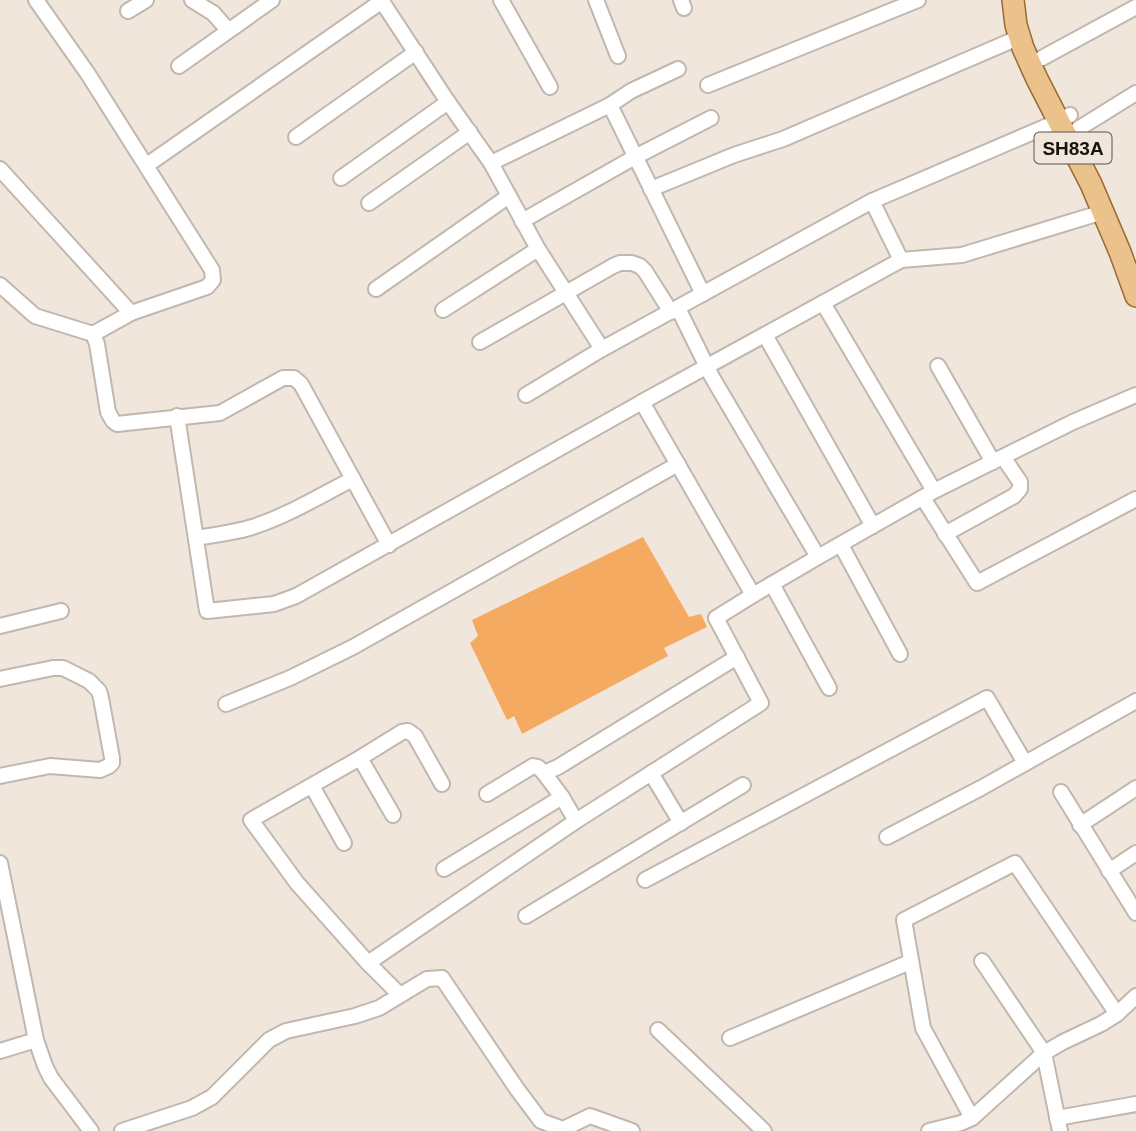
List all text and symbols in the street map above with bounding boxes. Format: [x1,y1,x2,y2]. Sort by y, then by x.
road number: SH83A [1034,132,1112,164]

